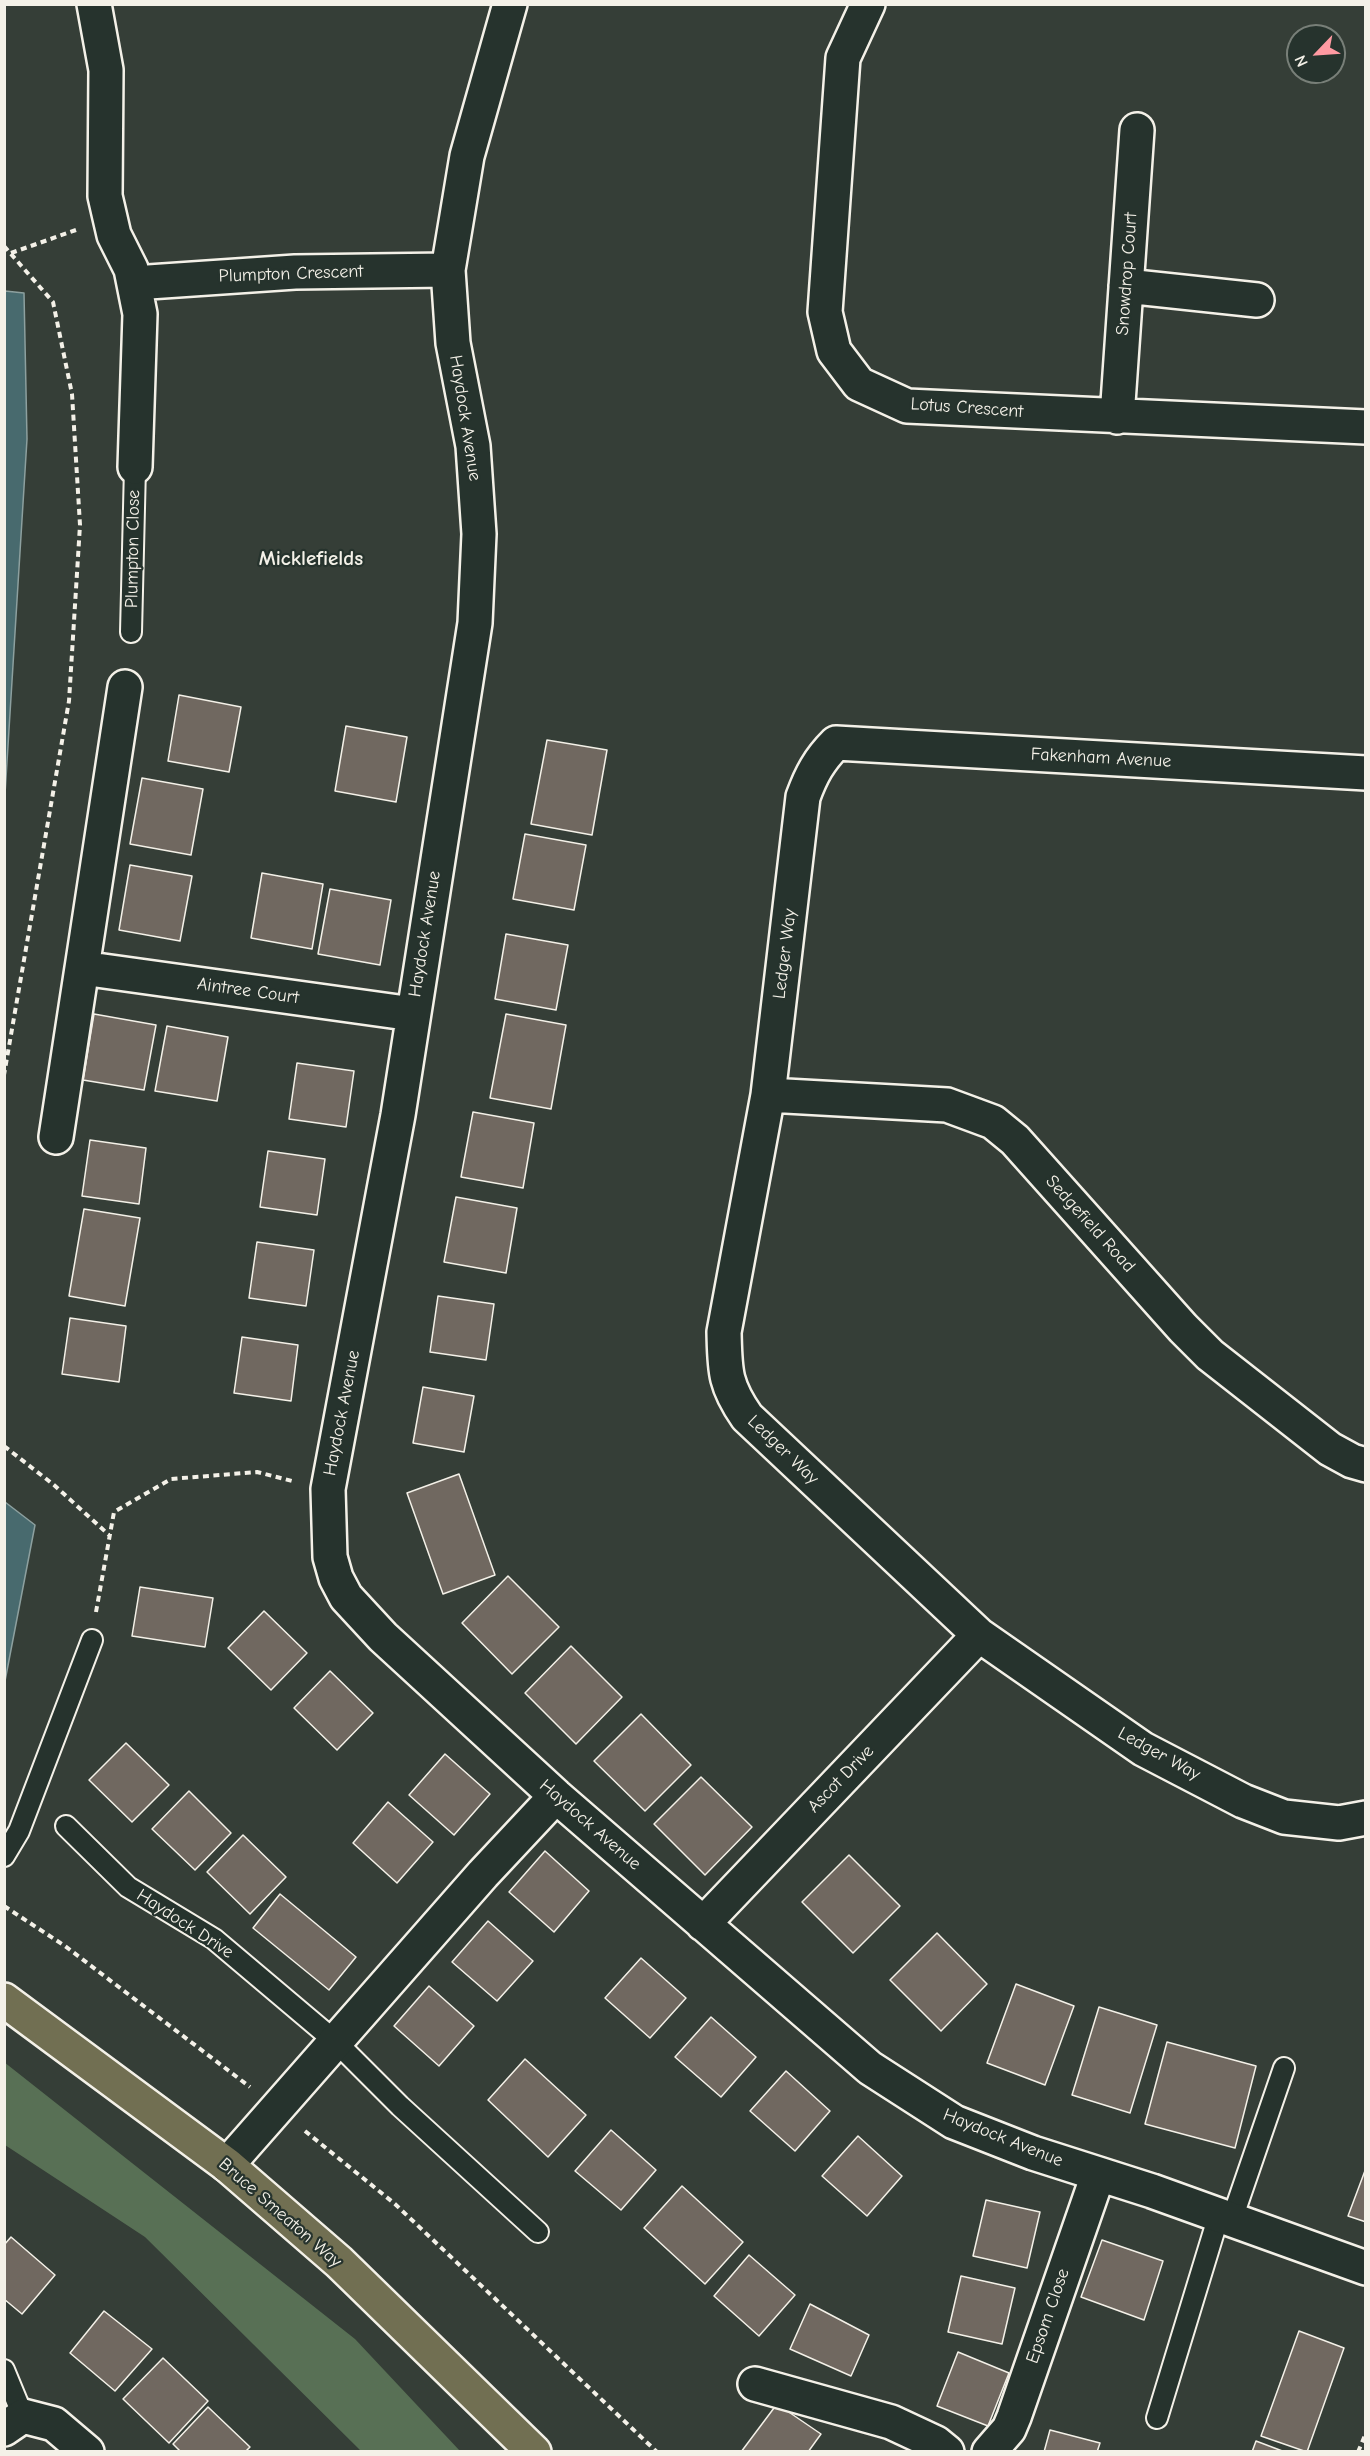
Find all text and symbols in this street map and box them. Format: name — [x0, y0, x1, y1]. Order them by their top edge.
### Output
north arrow — [1286, 24, 1346, 84]
text: N — [1291, 52, 1312, 69]
street label: Snowdrop Court — [1112, 212, 1142, 336]
street label: Plumpton Crescent — [218, 261, 364, 287]
street label: Haydock Avenue — [444, 353, 486, 483]
street label: Lotus Crescent — [910, 393, 1024, 423]
street label: Plumpton Close — [121, 490, 145, 608]
district label: Micklefields — [259, 546, 363, 572]
street label: Fakenham Avenue — [1030, 744, 1172, 772]
street label: Haydock Avenue — [404, 869, 446, 999]
street label: Ledger Way — [769, 908, 801, 1000]
street label: Aintree Court — [196, 973, 300, 1009]
street label: Sedgefield Road — [1041, 1171, 1139, 1277]
street label: Haydock Avenue — [319, 1348, 365, 1478]
street label: Ledger Way — [743, 1411, 823, 1489]
street label: Ledger Way — [1114, 1723, 1204, 1785]
street label: Ascot Drive — [803, 1741, 879, 1817]
street label: Haydock Avenue — [535, 1775, 645, 1875]
street label: Haydock Drive — [132, 1885, 238, 1963]
street label: Haydock Avenue — [940, 2104, 1066, 2172]
street label: Bruce Smeaton Way — [214, 2154, 346, 2272]
street label: Epsom Close — [1022, 2266, 1074, 2366]

